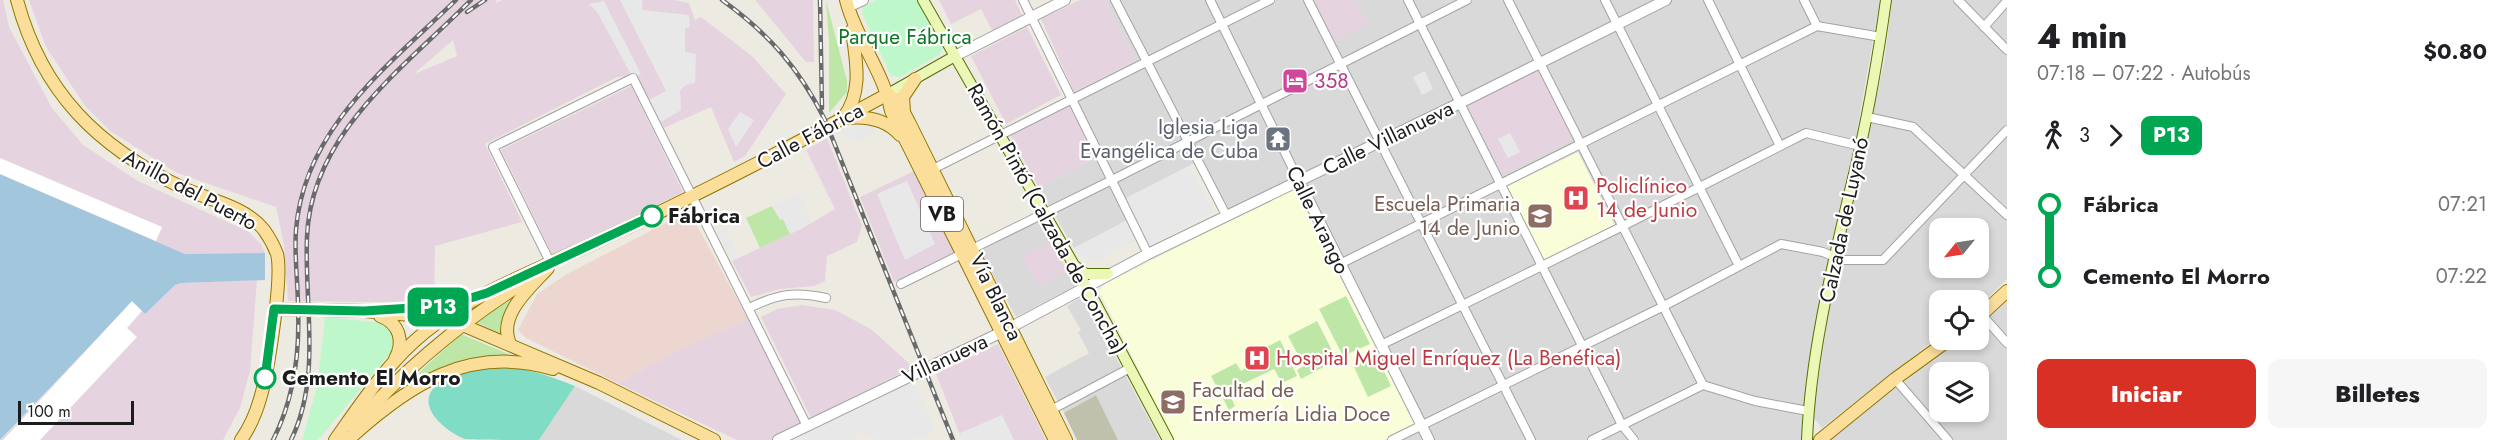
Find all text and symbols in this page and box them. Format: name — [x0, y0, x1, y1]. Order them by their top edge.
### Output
text: 4 min — [2037, 13, 2127, 60]
park label: Parque Fábrica — [838, 22, 972, 52]
text: $0.80 — [2423, 35, 2487, 67]
text: 07:18 – 07:22 · Autobús — [2037, 59, 2250, 88]
hotel icon: 358 — [1280, 66, 1310, 96]
place label: 358 — [1314, 66, 1349, 96]
street label: Ramón Pintó (Calzada de Concha) — [960, 78, 1134, 360]
street label: Calle Villanueva — [1318, 93, 1458, 183]
street label: Calle Fábrica — [751, 95, 869, 177]
place label: Iglesia Liga Evangélica de Cuba — [1080, 112, 1258, 166]
icon: walk — [2037, 119, 2070, 152]
icon: forward — [2099, 119, 2132, 152]
text: P13 — [2153, 120, 2190, 150]
text: 3 — [2079, 121, 2090, 150]
temple icon: Iglesia Liga Evangélica de Cuba — [1263, 124, 1293, 154]
street label: Calzada de Luyanó — [1812, 135, 1876, 305]
street label: Anillo del Puerto — [117, 142, 263, 238]
street label: Calle Arango — [1279, 161, 1357, 279]
place label: Policlínico 14 de Junio — [1596, 171, 1697, 225]
hospital icon: Policlínico 14 de Junio — [1561, 183, 1591, 213]
text: Fábrica — [2083, 188, 2159, 220]
place label: Escuela Primaria 14 de Junio — [1374, 189, 1520, 243]
text: 07:21 — [2438, 190, 2487, 219]
road number: VB — [921, 197, 963, 231]
place label: Fábrica — [668, 201, 740, 231]
school or university icon: Escuela Primaria 14 de Junio — [1525, 201, 1555, 231]
marker: Fábrica — [641, 205, 663, 227]
north arrow — [1929, 218, 1989, 278]
map controls — [1929, 218, 1989, 422]
street label: Vía Blanca — [962, 248, 1030, 346]
text: Cemento El Morro — [2083, 260, 2270, 292]
text: 07:22 — [2436, 262, 2487, 291]
line badge: P13 — [404, 288, 472, 326]
button: locate — [1929, 290, 1989, 350]
text: P13 — [420, 292, 456, 322]
street label: Villanueva — [897, 326, 993, 392]
hospital icon: Hospital Miguel Enríquez (La Benéfica) — [1242, 343, 1272, 373]
place label: Hospital Miguel Enríquez (La Benéfica) — [1276, 343, 1622, 373]
button: Iniciar — [2037, 359, 2256, 428]
button: Billetes — [2268, 359, 2487, 428]
button: layers — [1929, 362, 1989, 422]
place label: Cemento El Morro — [282, 363, 461, 393]
marker: Cemento El Morro — [254, 367, 276, 389]
place label: Facultad de Enfermería Lidia Doce — [1192, 375, 1390, 429]
school or university icon: Facultad de Enfermería Lidia Doce — [1158, 387, 1188, 417]
scale bar — [18, 398, 134, 426]
text: 100 m — [27, 400, 71, 423]

